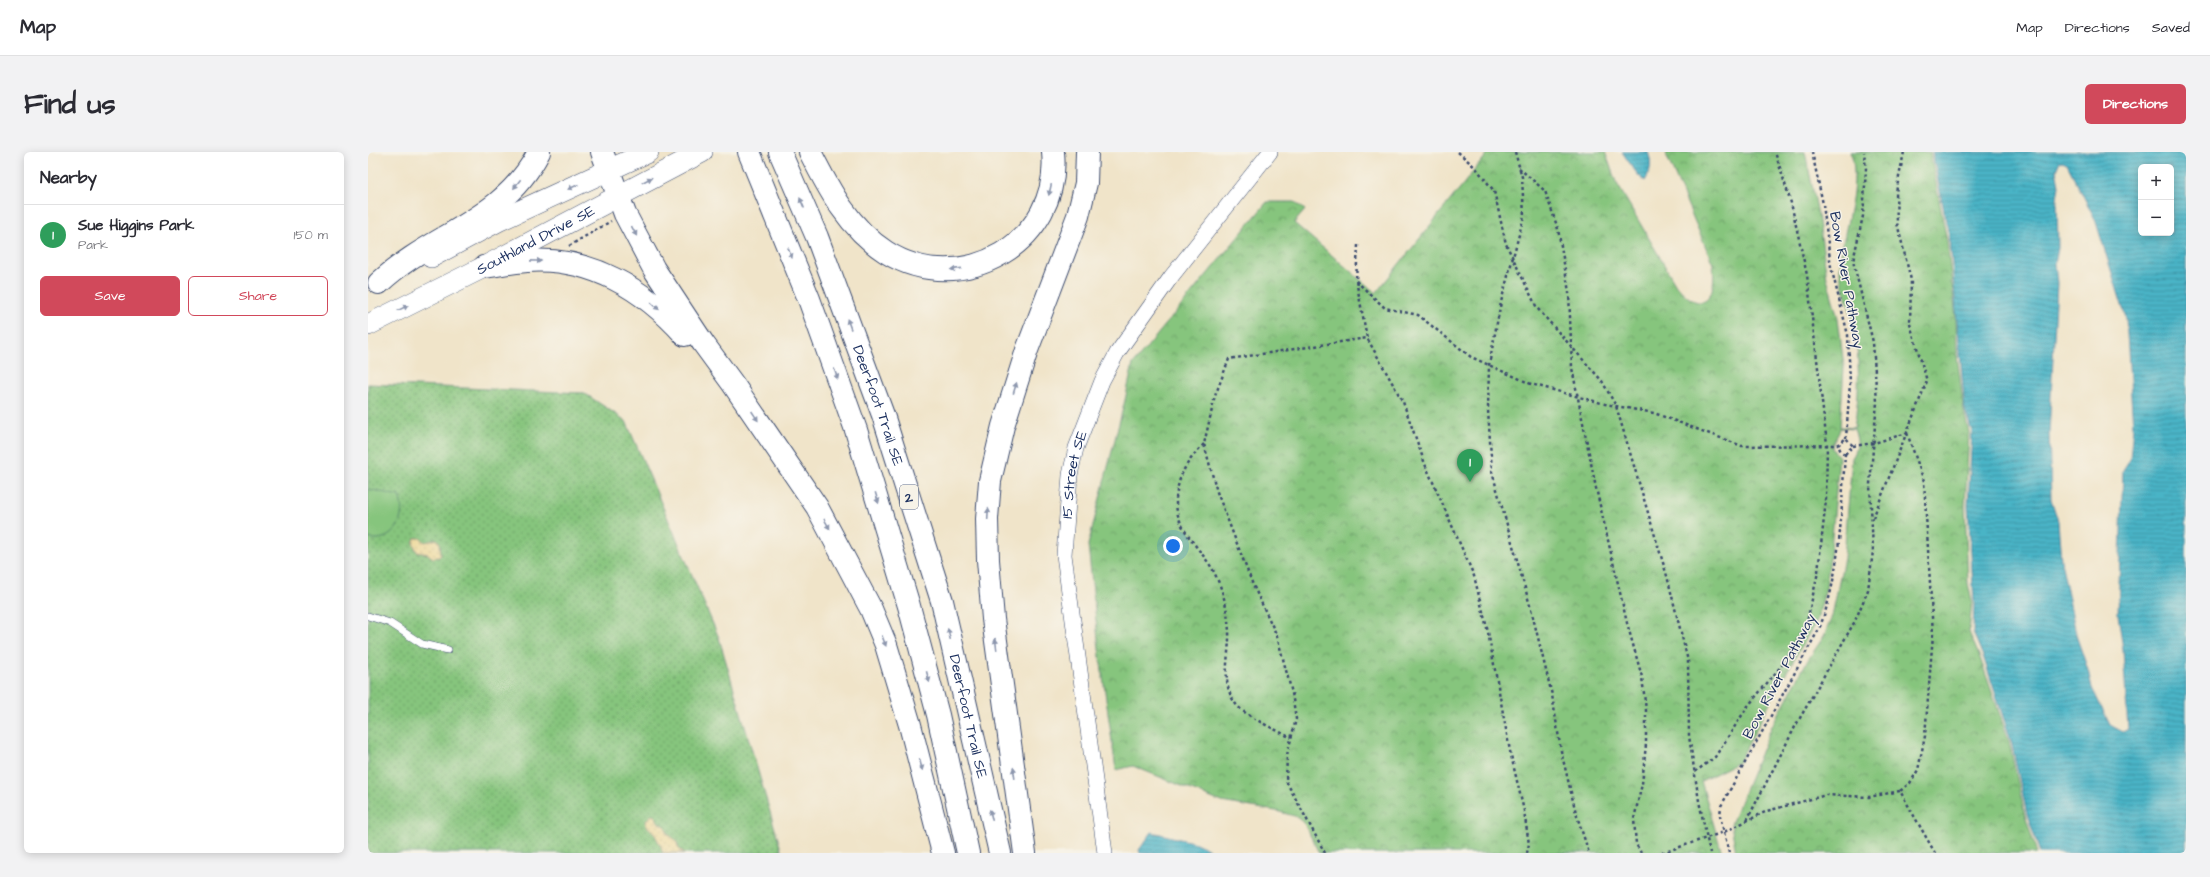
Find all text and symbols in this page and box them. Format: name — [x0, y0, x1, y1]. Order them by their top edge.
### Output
text: Map — [20, 14, 56, 41]
text: Map — [2016, 18, 2043, 38]
text: Directions — [2065, 18, 2130, 38]
text: Saved — [2152, 18, 2190, 38]
button: Directions — [2085, 84, 2186, 124]
text: Find us — [24, 85, 115, 124]
map controls — [2138, 164, 2174, 236]
button: + — [2138, 164, 2174, 200]
text: Nearby — [40, 166, 97, 190]
one-way arrow — [642, 177, 653, 184]
one-way arrow — [513, 179, 521, 190]
one-way arrow — [568, 184, 579, 190]
one-way arrow — [1046, 184, 1052, 197]
one-way arrow — [799, 197, 805, 208]
street label: Southland Drive SE — [473, 200, 599, 280]
button: − — [2138, 200, 2174, 236]
street label: Bow River Pathway — [1823, 210, 1869, 351]
text: Sue Higgins Park — [78, 215, 194, 236]
text: 1 — [52, 226, 54, 244]
text: 150 m — [294, 226, 328, 244]
one-way arrow — [631, 226, 637, 237]
text: Park — [78, 236, 108, 254]
one-way arrow — [787, 247, 793, 258]
one-way arrow — [530, 258, 543, 264]
one-way arrow — [950, 266, 962, 272]
button: Save — [40, 276, 180, 316]
button: Share — [188, 276, 328, 316]
one-way arrow — [650, 301, 660, 311]
one-way arrow — [397, 305, 409, 311]
one-way arrow — [846, 317, 852, 329]
street label: Deerfoot Trail SE — [847, 342, 909, 469]
one-way arrow — [834, 369, 840, 381]
one-way arrow — [1012, 381, 1018, 393]
one-way arrow — [751, 411, 759, 421]
street label: 15 Street SE — [1057, 427, 1093, 519]
pin: 1 — [1457, 449, 1483, 482]
road number: 2 — [900, 485, 918, 509]
one-way arrow — [874, 492, 880, 504]
one-way arrow — [984, 508, 991, 520]
one-way arrow — [823, 518, 830, 530]
your location — [1163, 536, 1183, 556]
street label: Bow River Pathway — [1738, 610, 1822, 743]
one-way arrow — [946, 628, 952, 640]
one-way arrow — [881, 635, 887, 647]
one-way arrow — [993, 638, 999, 650]
street label: Deerfoot Trail SE — [944, 652, 993, 781]
one-way arrow — [925, 671, 931, 683]
one-way arrow — [918, 759, 924, 772]
one-way arrow — [1011, 767, 1017, 779]
one-way arrow — [988, 809, 994, 821]

